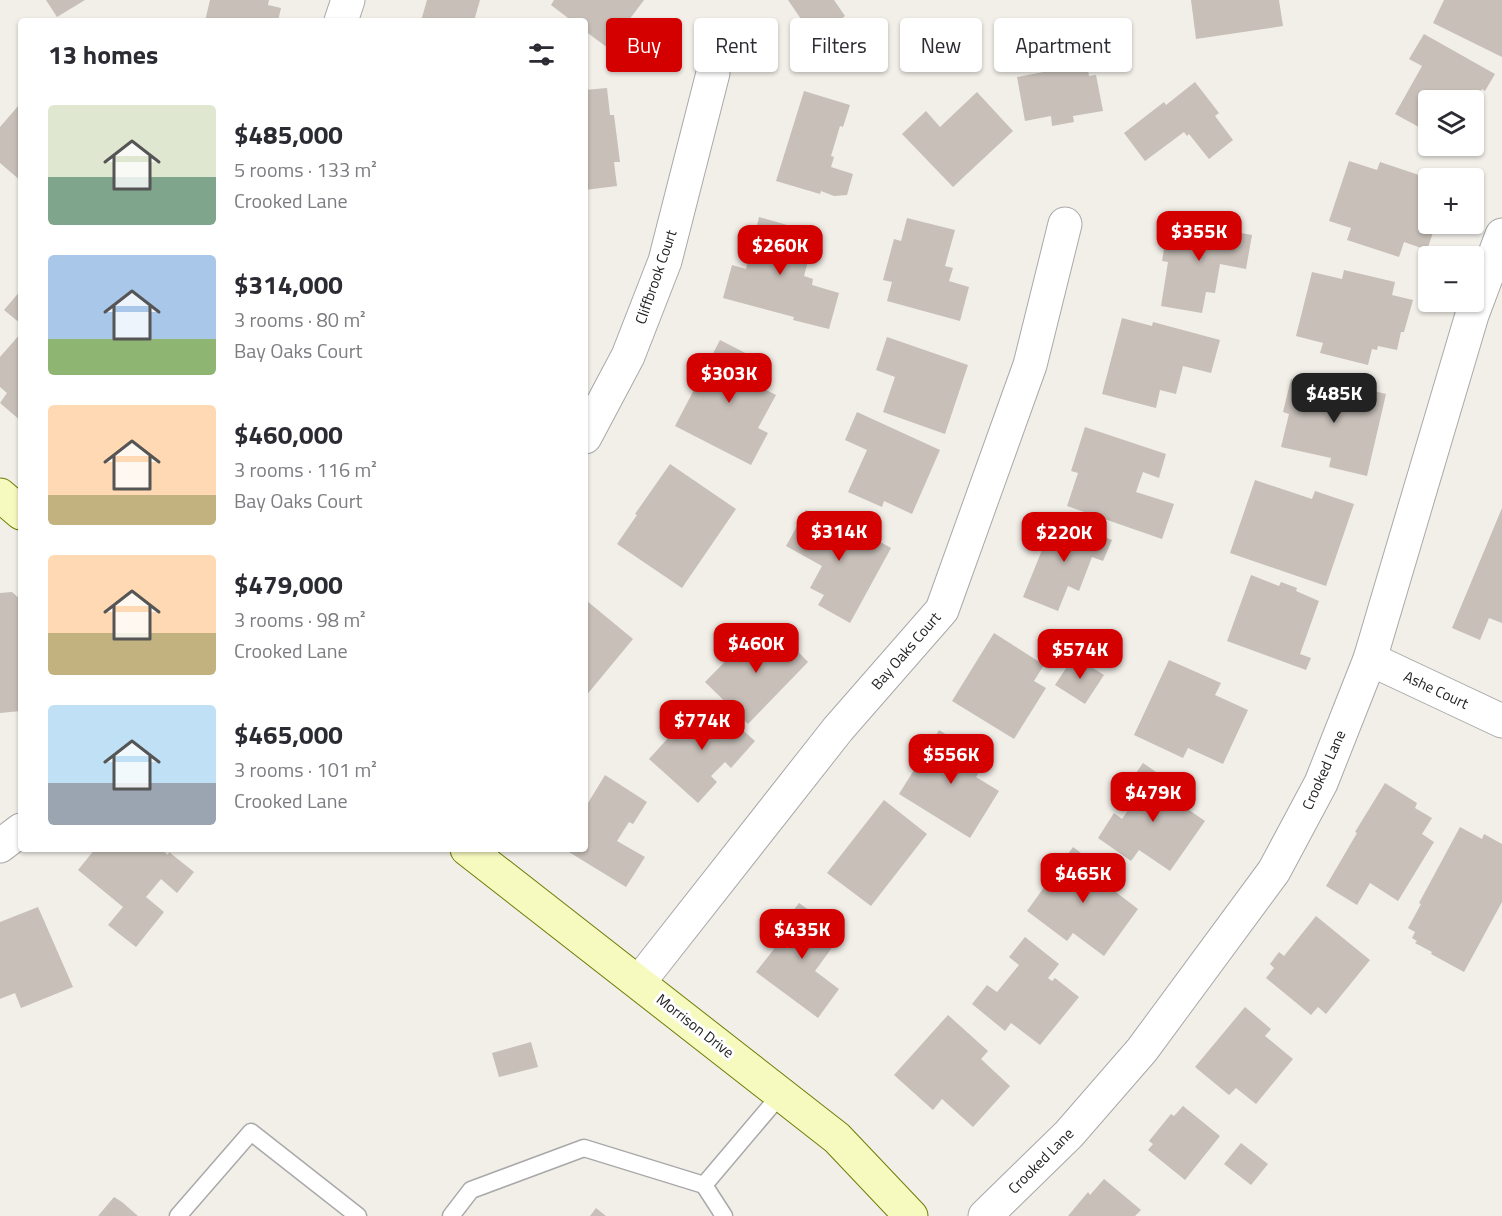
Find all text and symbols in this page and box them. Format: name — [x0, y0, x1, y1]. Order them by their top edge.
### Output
chip: Buy — [606, 18, 682, 72]
chip: Rent — [694, 18, 778, 72]
chip: Filters — [790, 18, 888, 72]
chip: New — [900, 18, 982, 72]
chip: Apartment — [994, 18, 1132, 72]
text: 13 homes — [48, 35, 158, 74]
icon: filters — [525, 38, 558, 71]
map controls — [1418, 90, 1484, 312]
button: layers — [1418, 90, 1484, 156]
text: $485,000 — [234, 115, 343, 154]
icon: home — [96, 129, 168, 201]
text: 5 rooms · 133 m² — [234, 154, 377, 185]
button: + — [1418, 168, 1484, 234]
text: Crooked Lane — [234, 185, 347, 216]
pin: $355K — [1157, 211, 1241, 262]
text: $355K — [1171, 215, 1227, 246]
pin: $260K — [738, 225, 822, 276]
street label: Cliffbrook Court — [629, 226, 683, 327]
text: $260K — [752, 229, 808, 260]
button: − — [1418, 246, 1484, 312]
text: $314,000 — [234, 265, 343, 304]
icon: home — [96, 279, 168, 351]
text: 3 rooms · 80 m² — [234, 304, 366, 335]
text: Bay Oaks Court — [234, 335, 363, 366]
pin: $303K — [687, 353, 771, 404]
text: $303K — [701, 357, 757, 388]
pin: $485K — [1292, 373, 1376, 424]
text: $485K — [1306, 377, 1362, 408]
text: $460,000 — [234, 415, 343, 454]
icon: home — [96, 429, 168, 501]
text: 3 rooms · 116 m² — [234, 454, 377, 485]
text: Bay Oaks Court — [234, 485, 363, 516]
pin: $314K — [797, 511, 881, 562]
pin: $220K — [1022, 512, 1106, 563]
text: $314K — [811, 515, 867, 546]
text: $220K — [1036, 516, 1092, 547]
text: $479,000 — [234, 565, 343, 604]
icon: home — [96, 579, 168, 651]
text: 3 rooms · 98 m² — [234, 604, 366, 635]
street label: Bay Oaks Court — [865, 606, 946, 695]
pin: $460K — [714, 623, 798, 674]
text: $460K — [728, 627, 784, 658]
pin: $574K — [1038, 629, 1122, 680]
text: $574K — [1052, 633, 1108, 664]
text: Crooked Lane — [234, 635, 347, 666]
street label: Ashe Court — [1400, 665, 1473, 715]
pin: $774K — [660, 700, 744, 751]
text: $774K — [674, 704, 730, 735]
text: $465,000 — [234, 715, 343, 754]
street label: Crooked Lane — [1296, 726, 1351, 813]
icon: home — [96, 729, 168, 801]
pin: $556K — [909, 734, 993, 785]
text: $556K — [923, 738, 979, 769]
text: 3 rooms · 101 m² — [234, 754, 377, 785]
pin: $479K — [1111, 772, 1195, 823]
text: $479K — [1125, 776, 1181, 807]
text: Crooked Lane — [234, 785, 347, 816]
pin: $465K — [1041, 853, 1125, 904]
text: $465K — [1055, 857, 1111, 888]
pin: $435K — [760, 909, 844, 960]
text: $435K — [774, 913, 830, 944]
street label: Morrison Drive — [652, 988, 739, 1063]
street label: Crooked Lane — [1002, 1122, 1079, 1199]

